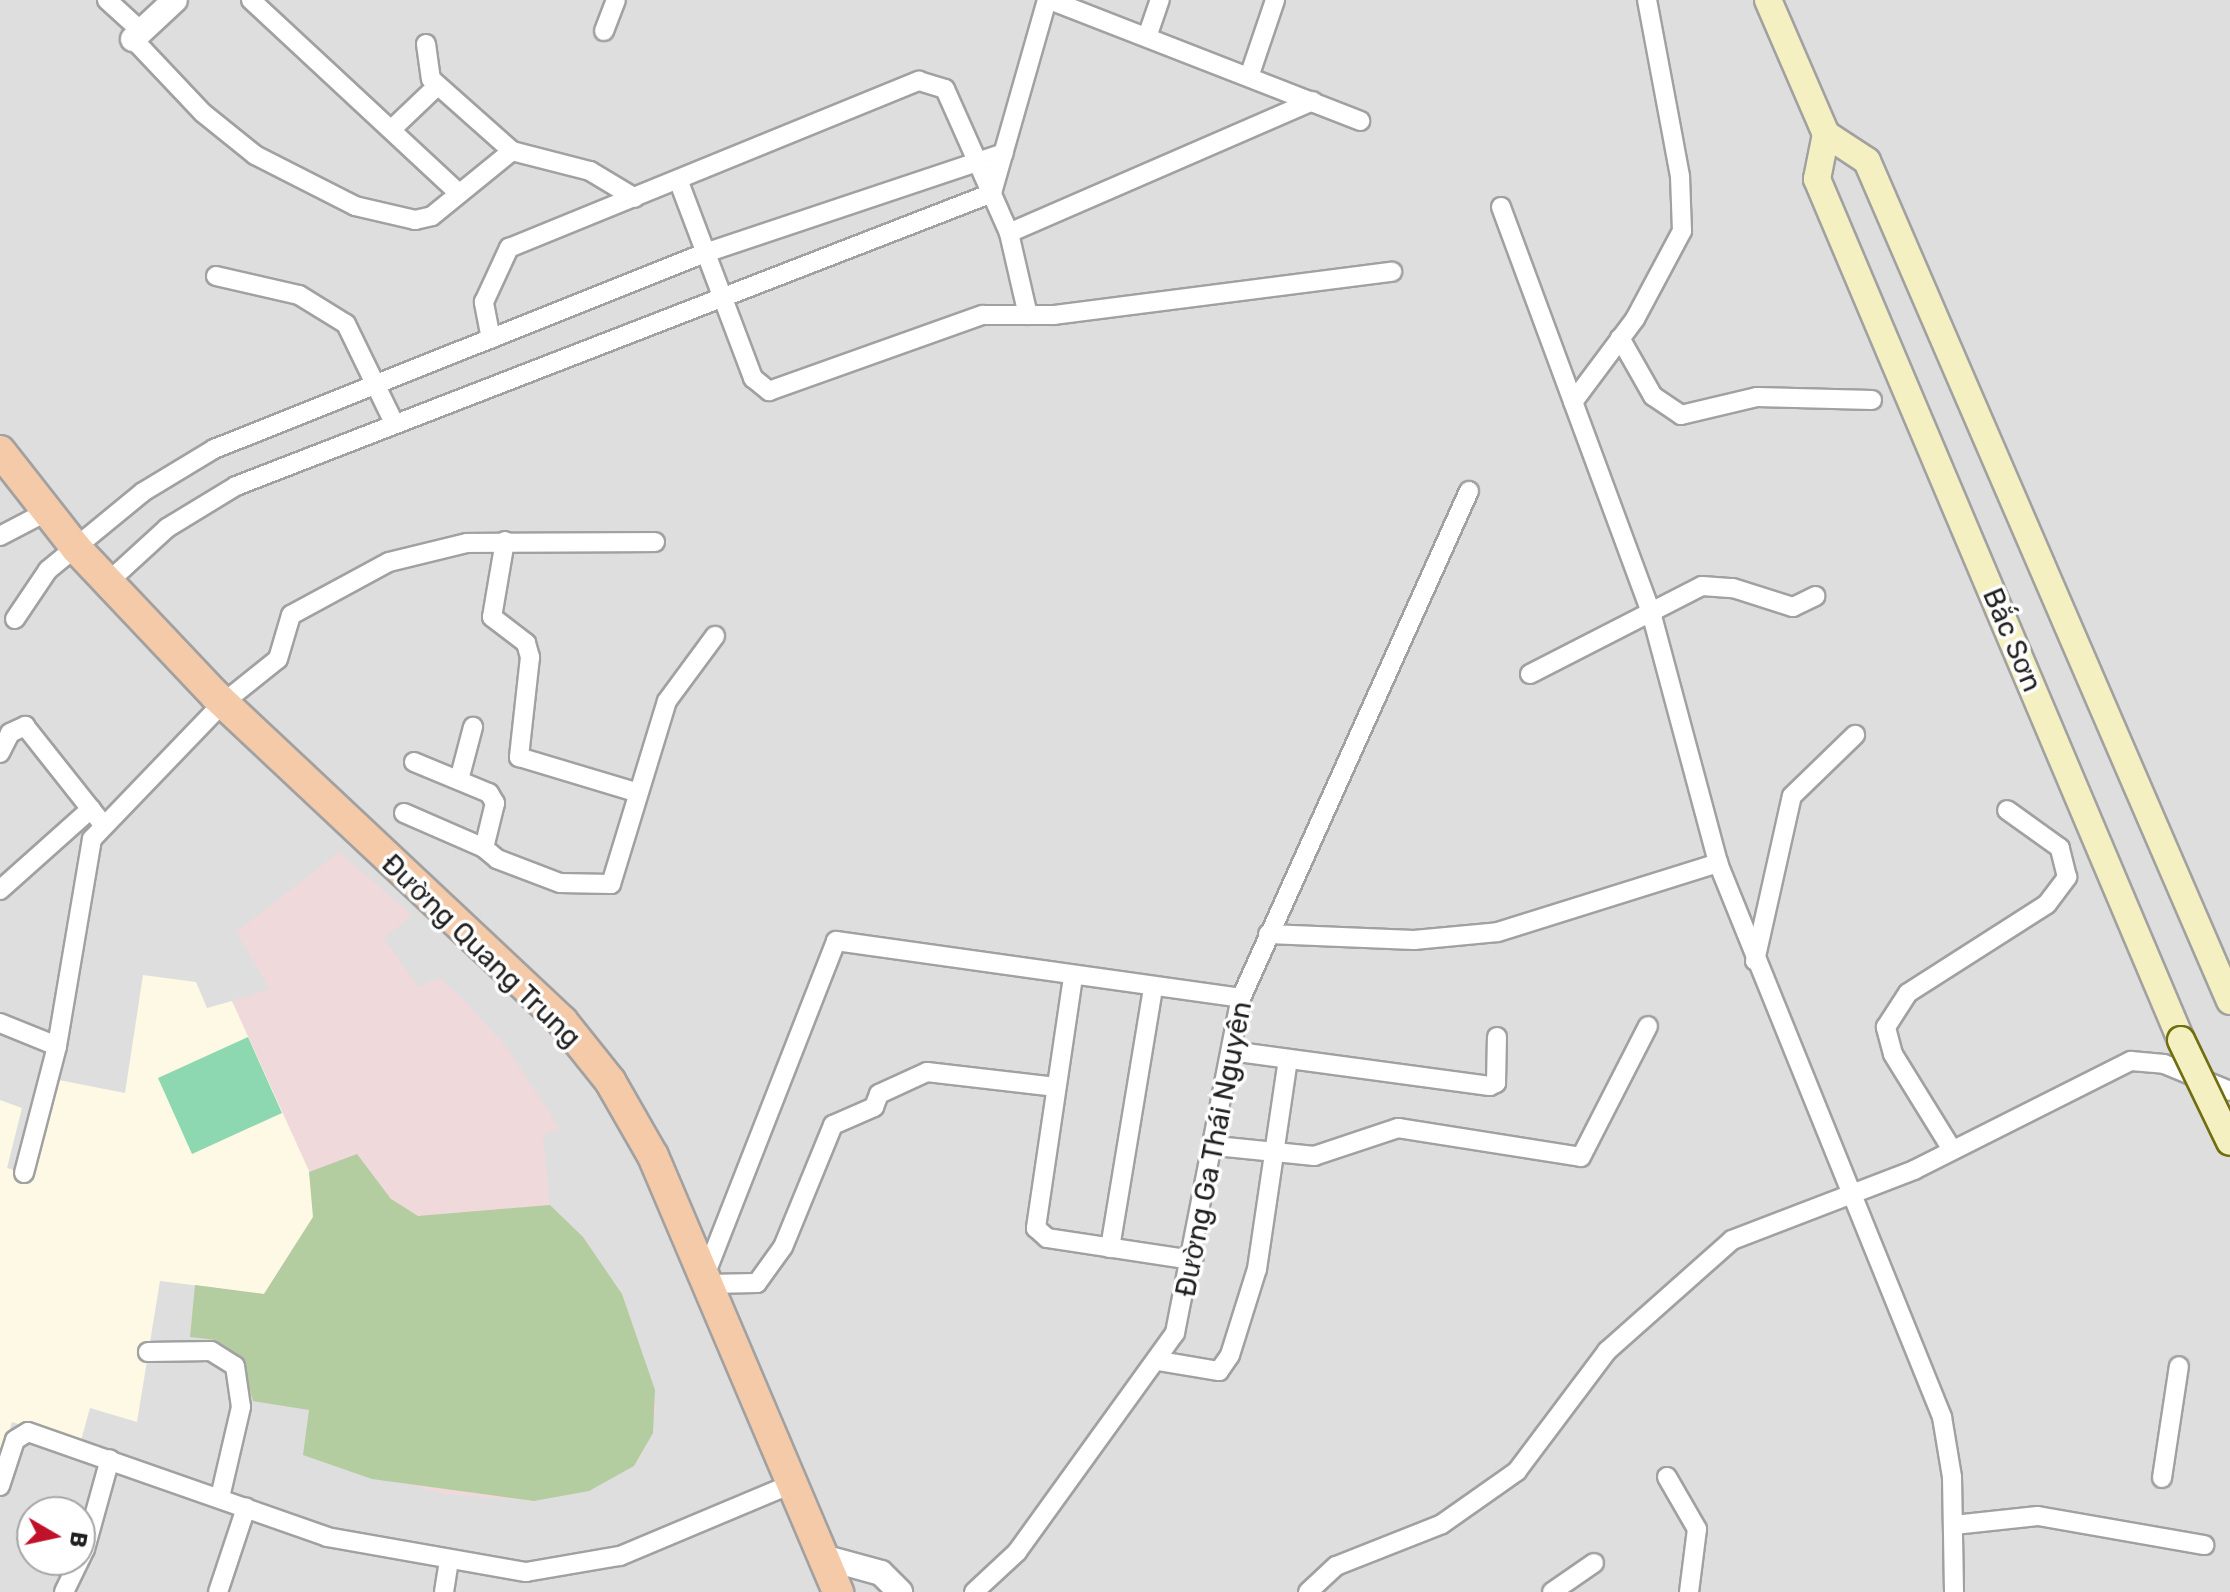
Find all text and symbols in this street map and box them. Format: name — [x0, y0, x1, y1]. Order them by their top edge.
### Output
street label: Bắc Sơn — [1975, 583, 2049, 697]
street label: Đường Quang Trung — [374, 847, 588, 1055]
street label: Đường Ga Thái Nguyên — [1169, 998, 1259, 1300]
north arrow — [16, 1496, 96, 1576]
text: B — [64, 1530, 93, 1549]

